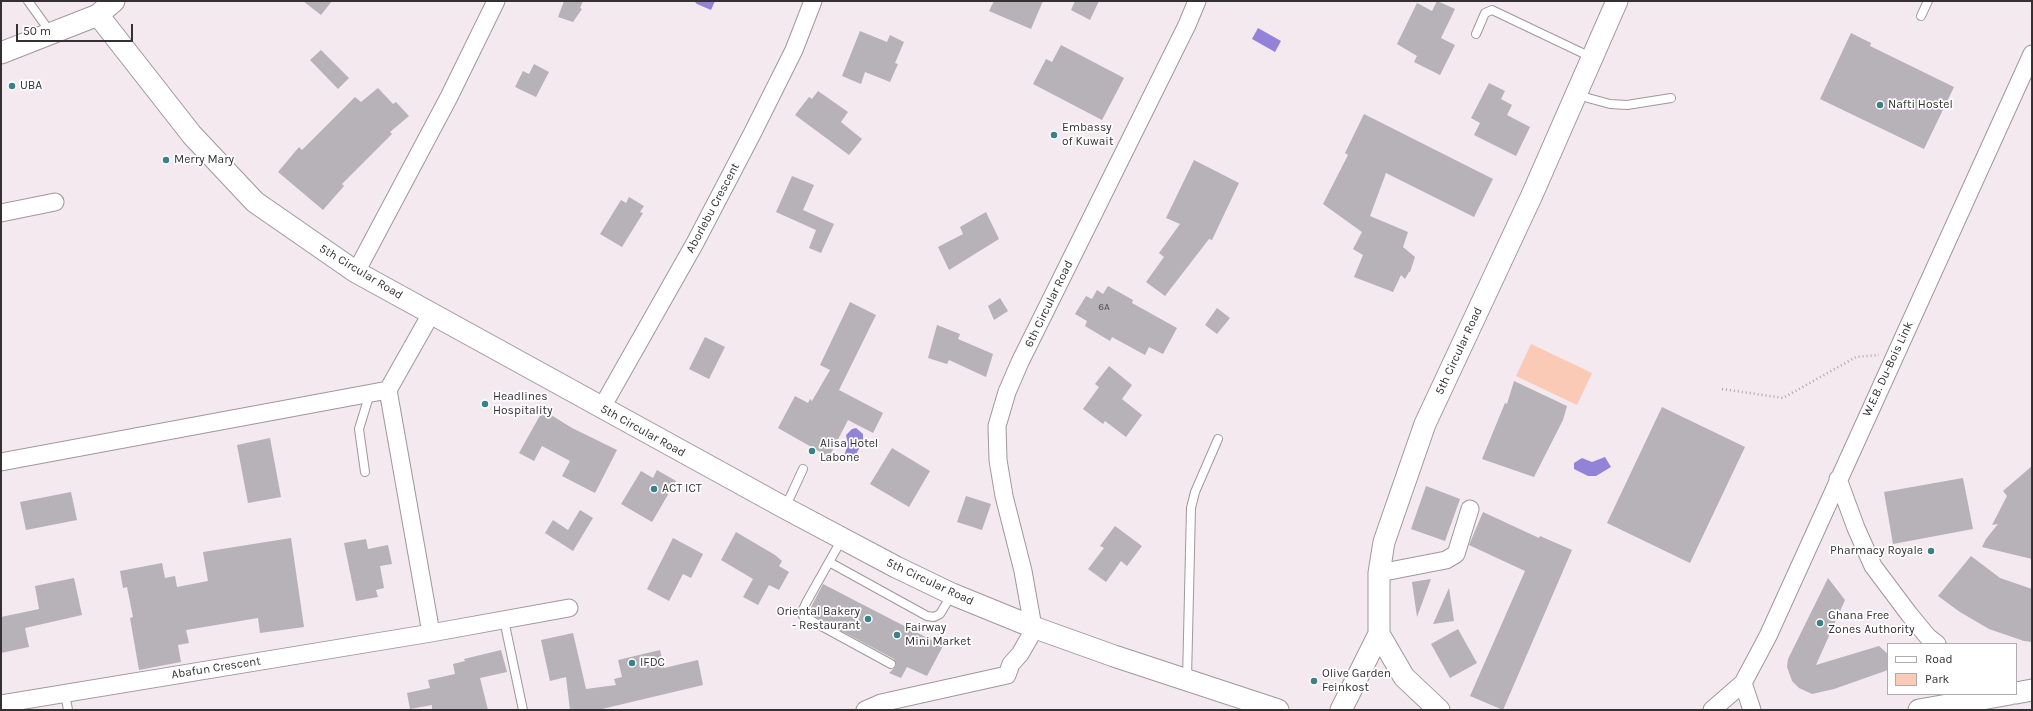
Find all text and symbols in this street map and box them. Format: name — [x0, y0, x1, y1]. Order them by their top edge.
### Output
scale bar — [18, 16, 135, 42]
text: 50 m — [23, 24, 51, 38]
place label: UBA — [20, 79, 42, 93]
marker: UBA — [7, 81, 17, 91]
place label: Nafti Hostel — [1888, 98, 1953, 112]
marker: Nafti Hostel — [1875, 100, 1885, 110]
place label: Embassy of Kuwait — [1062, 121, 1113, 149]
marker: Embassy of Kuwait — [1049, 130, 1059, 140]
place label: Merry Mary — [174, 153, 234, 167]
marker: Merry Mary — [161, 155, 171, 165]
street label: Aborlebu Crescent — [683, 161, 743, 255]
street label: 5th Circular Road — [317, 241, 405, 303]
street label: 6th Circular Road — [1022, 258, 1076, 350]
house number: 6A — [1098, 301, 1110, 313]
street label: 5th Circular Road — [1432, 305, 1486, 397]
street label: W.E.B. Du-Bois Link — [1860, 319, 1916, 419]
place label: Headlines Hospitality — [493, 390, 553, 418]
marker: Headlines Hospitality — [480, 399, 490, 409]
street label: 5th Circular Road — [598, 402, 688, 460]
place label: Alisa Hotel Labone — [820, 437, 878, 465]
marker: Alisa Hotel Labone — [807, 446, 817, 456]
place label: ACT ICT — [662, 482, 702, 496]
marker: ACT ICT — [649, 484, 659, 494]
place label: Pharmacy Royale — [1830, 544, 1923, 558]
marker: Pharmacy Royale — [1926, 546, 1936, 556]
street label: 5th Circular Road — [884, 555, 976, 609]
place label: Oriental Bakery - Restaurant — [777, 605, 860, 633]
place label: Ghana Free Zones Authority — [1828, 609, 1915, 637]
marker: Oriental Bakery - Restaurant — [863, 614, 873, 624]
marker: Ghana Free Zones Authority — [1815, 618, 1825, 628]
place label: Fairway Mini Market — [905, 621, 971, 649]
marker: Fairway Mini Market — [892, 630, 902, 640]
legend — [1887, 643, 2017, 695]
text: Road — [1925, 652, 1953, 666]
street label: Abafun Crescent — [170, 654, 262, 682]
place label: IFDC — [640, 656, 665, 670]
marker: IFDC — [627, 658, 637, 668]
place label: Olive Garden Feinkost — [1322, 667, 1391, 695]
text: Park — [1925, 672, 1949, 686]
marker: Olive Garden Feinkost — [1309, 676, 1319, 686]

